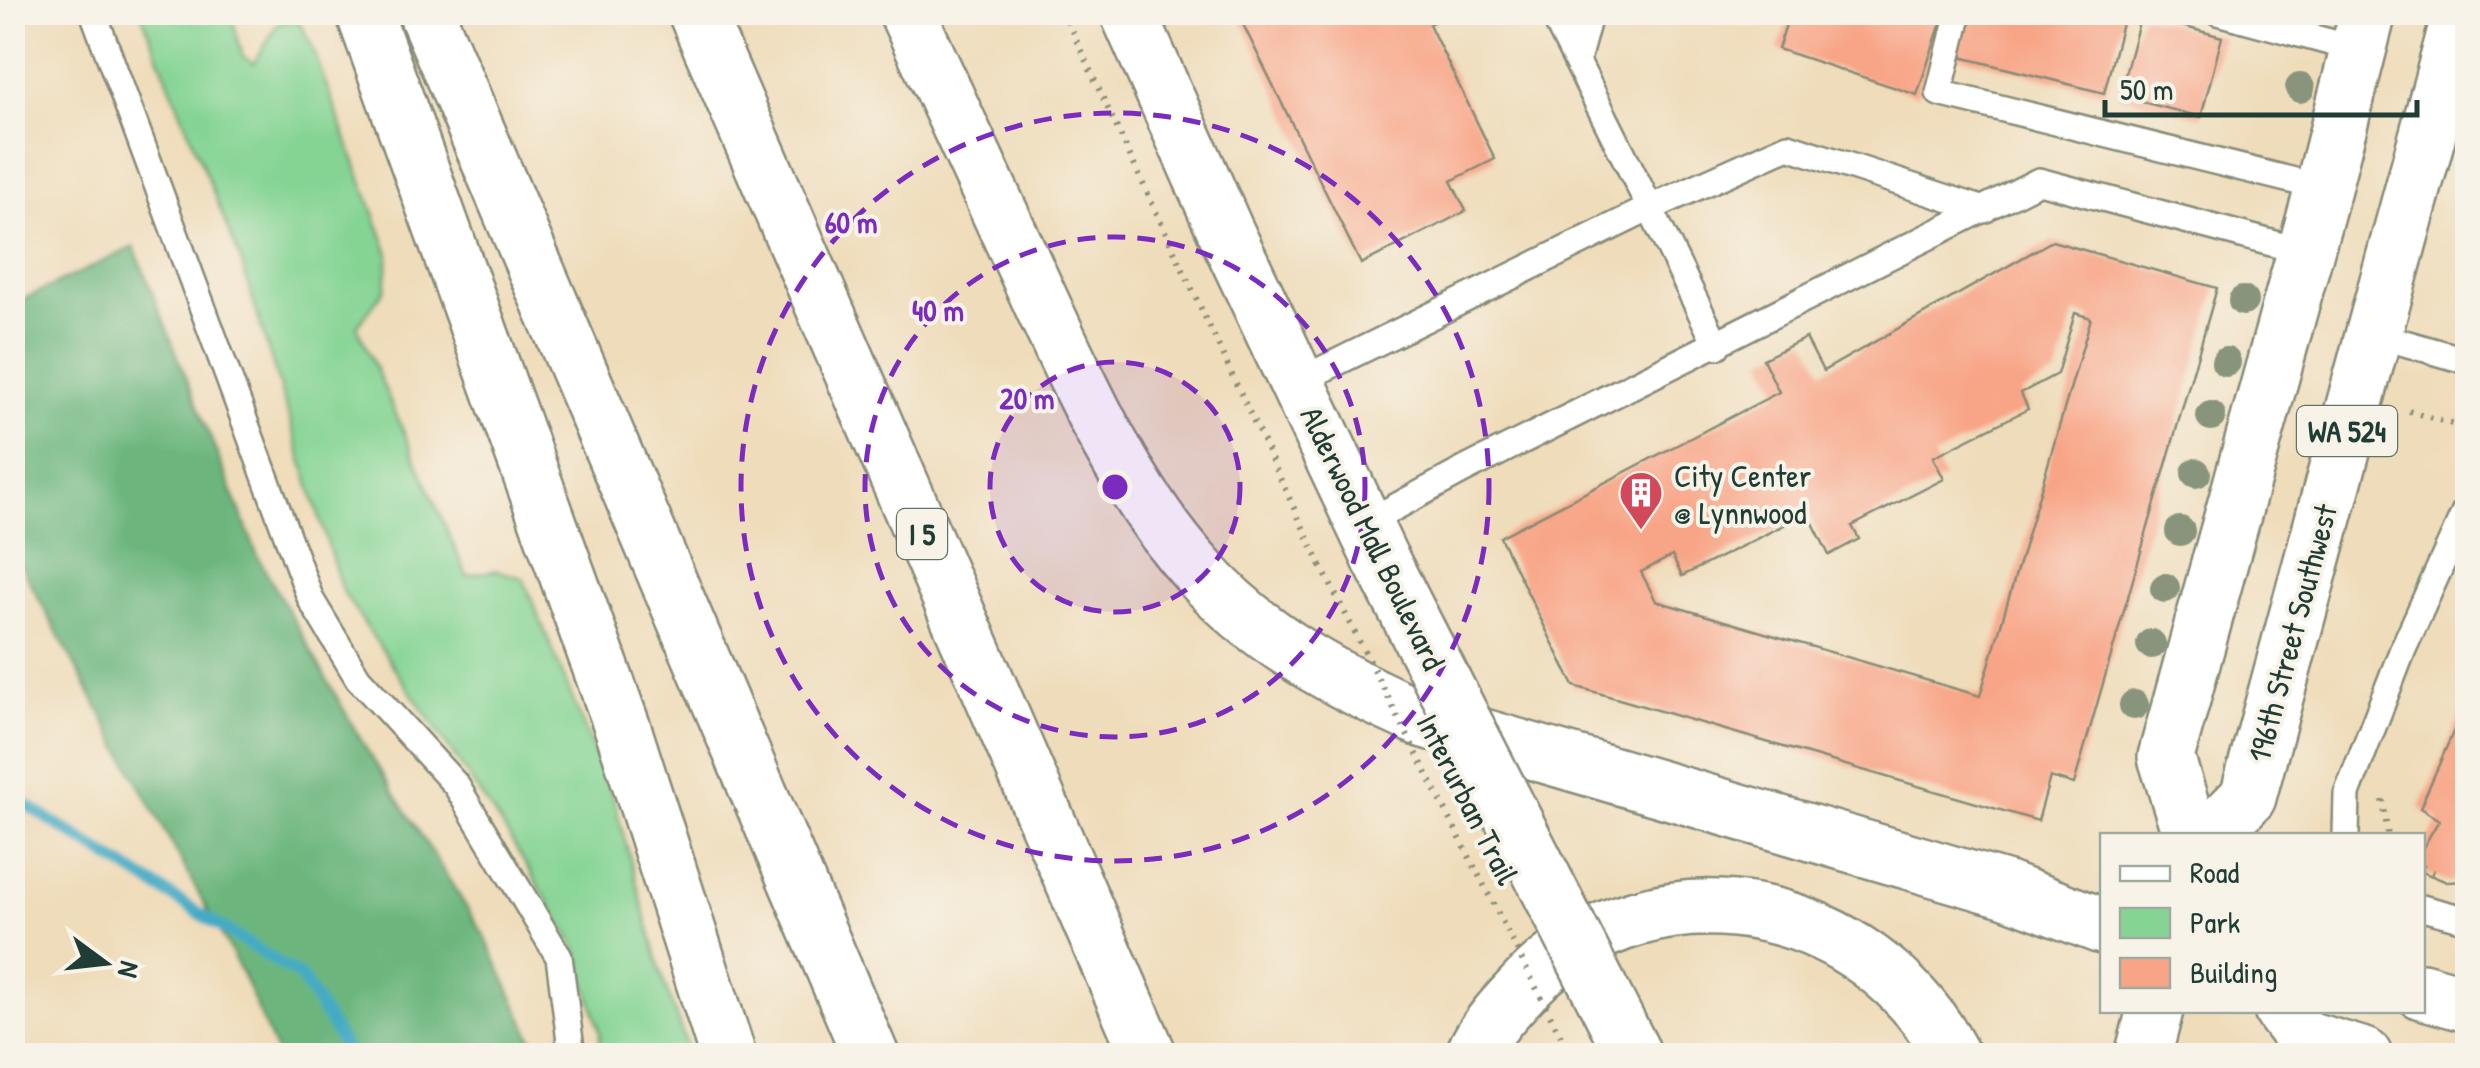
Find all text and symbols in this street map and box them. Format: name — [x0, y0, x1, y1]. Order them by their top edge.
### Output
scale bar — [2105, 55, 2418, 117]
text: 50 m — [2120, 69, 2173, 109]
text: 60 m — [825, 202, 877, 242]
text: 40 m — [912, 290, 964, 330]
text: 20 m — [1000, 378, 1054, 418]
street label: Alderwood Mall Boulevard — [1291, 399, 1455, 677]
road number: WA 524 — [2297, 406, 2397, 456]
place label: City Center @ Lynnwood — [1674, 454, 1811, 534]
centre of rings — [1097, 469, 1133, 505]
building icon: City Center @ Lynnwood — [1618, 470, 1664, 531]
street label: 196th Street Southwest — [2237, 498, 2347, 767]
road number: I 5 — [897, 509, 947, 559]
street label: Interurban Trail — [1407, 706, 1530, 892]
legend — [2100, 833, 2425, 1013]
text: Road — [2190, 852, 2239, 892]
text: Park — [2190, 902, 2240, 942]
north arrow — [55, 913, 155, 1013]
text: Building — [2190, 952, 2277, 992]
text: N — [109, 957, 149, 982]

